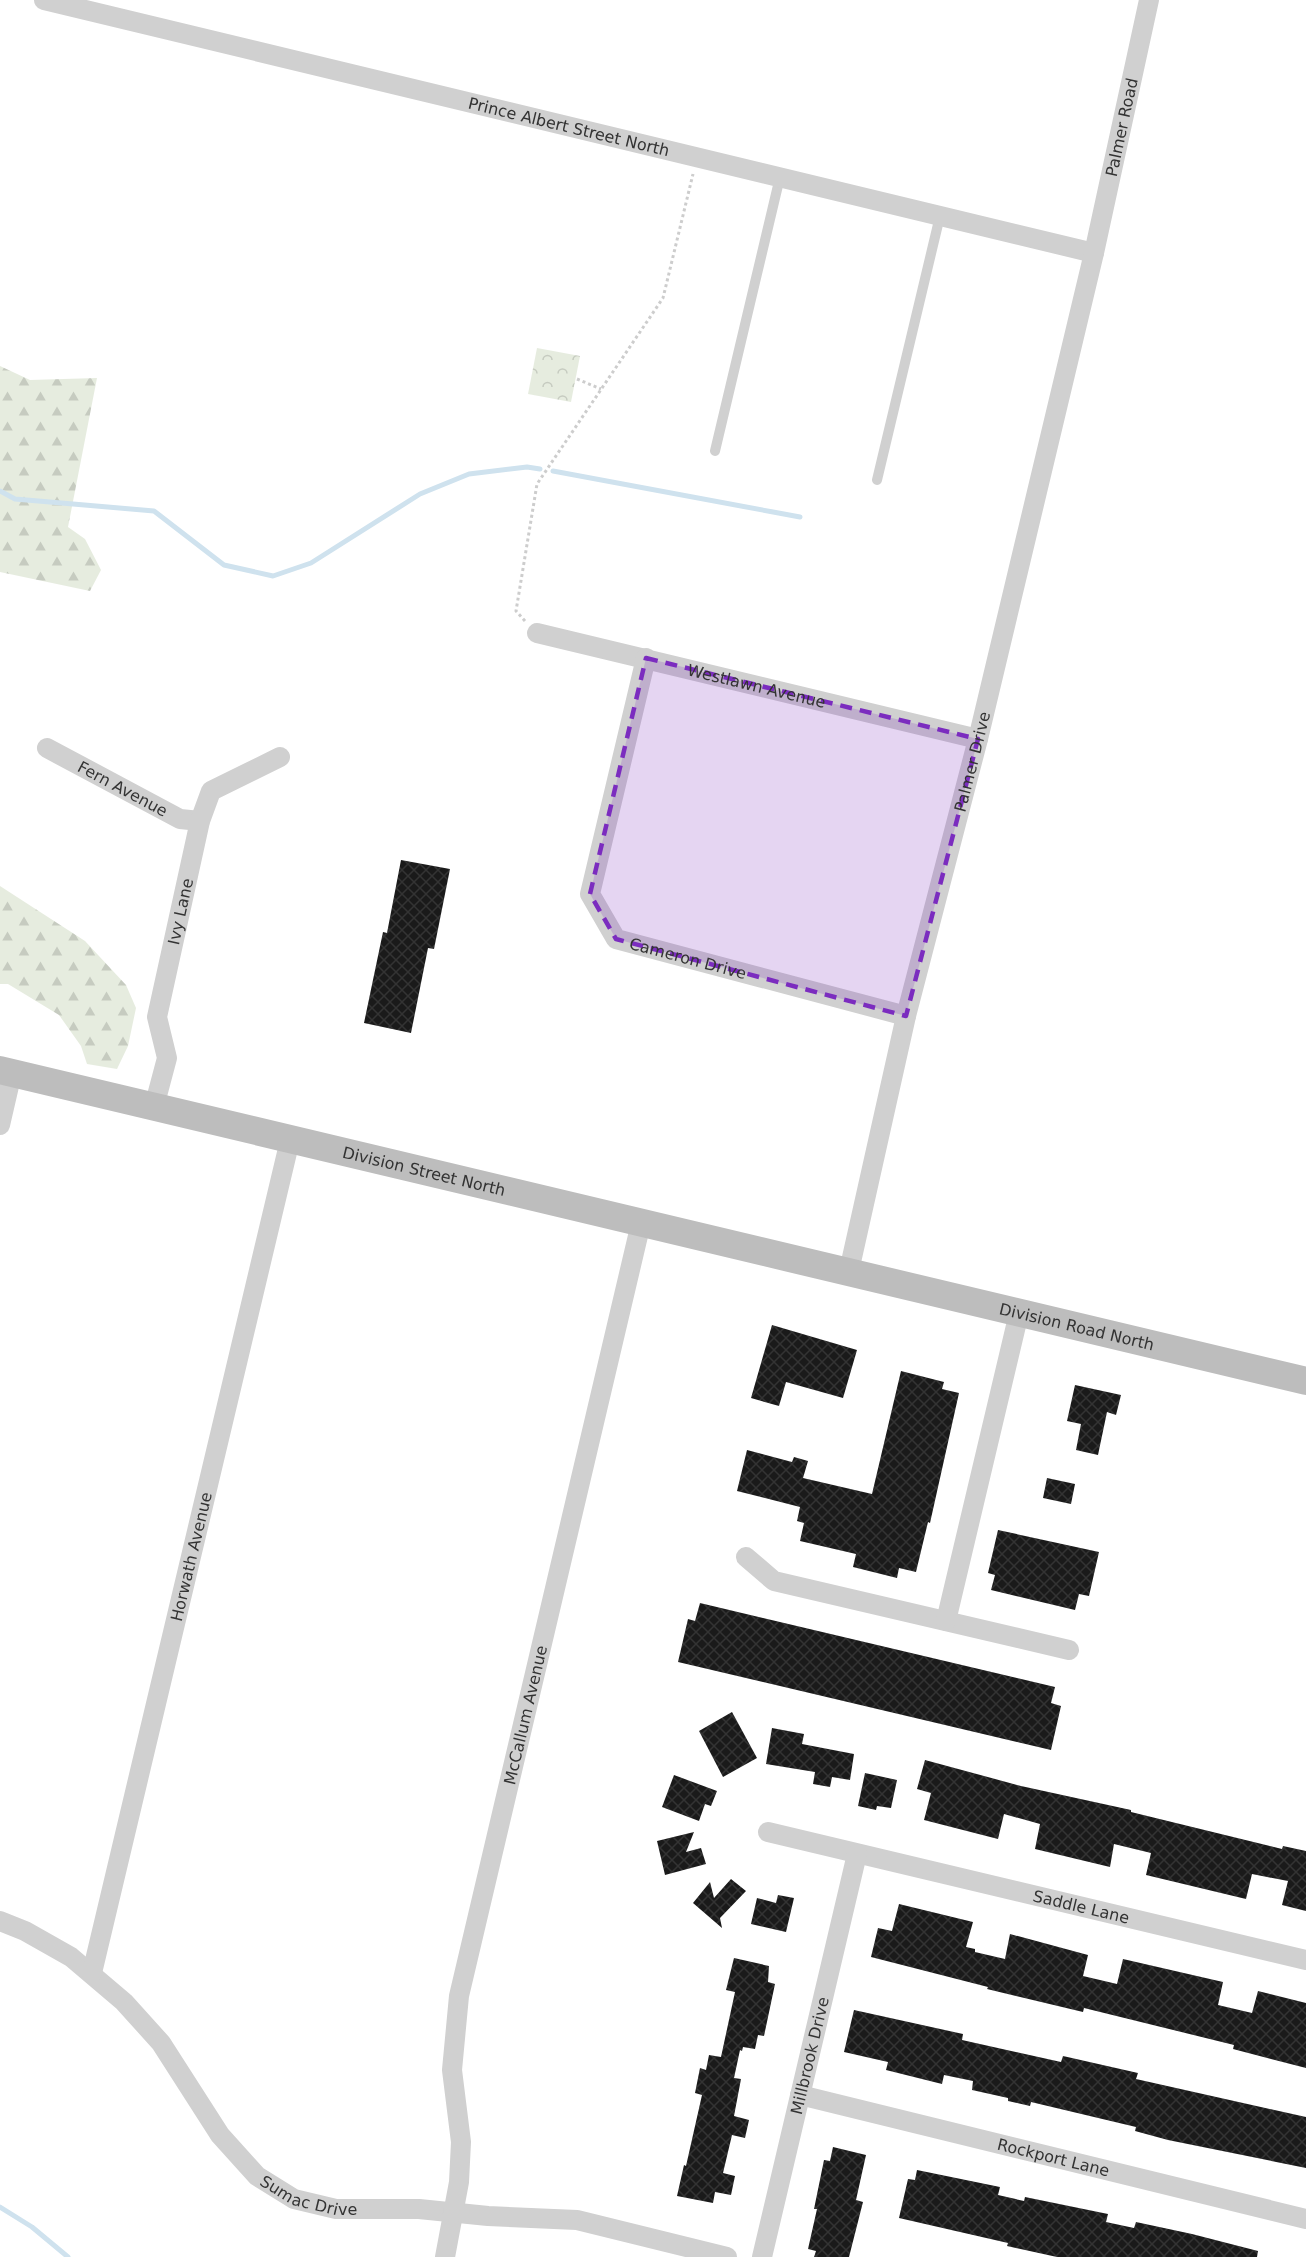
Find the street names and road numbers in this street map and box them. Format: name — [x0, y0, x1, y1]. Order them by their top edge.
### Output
street label: Palmer Road — [1101, 76, 1141, 178]
street label: Prince Albert Street North — [467, 93, 671, 160]
street label: Westlawn Avenue — [686, 660, 828, 712]
street label: Palmer Drive — [950, 710, 994, 814]
street label: Fern Avenue — [75, 757, 171, 820]
street label: Ivy Lane — [164, 876, 197, 946]
street label: Cameron Drive — [627, 933, 749, 983]
street label: Division Street North — [341, 1142, 508, 1200]
street label: Division Road North — [998, 1299, 1156, 1354]
street label: Horwath Avenue — [166, 1490, 216, 1623]
street label: McCallum Avenue — [500, 1643, 551, 1787]
street label: Saddle Lane — [1031, 1886, 1131, 1927]
street label: Millbrook Drive — [786, 1995, 833, 2116]
street label: Rockport Lane — [995, 2134, 1112, 2180]
street label: Sumac Drive — [257, 2171, 357, 2219]

